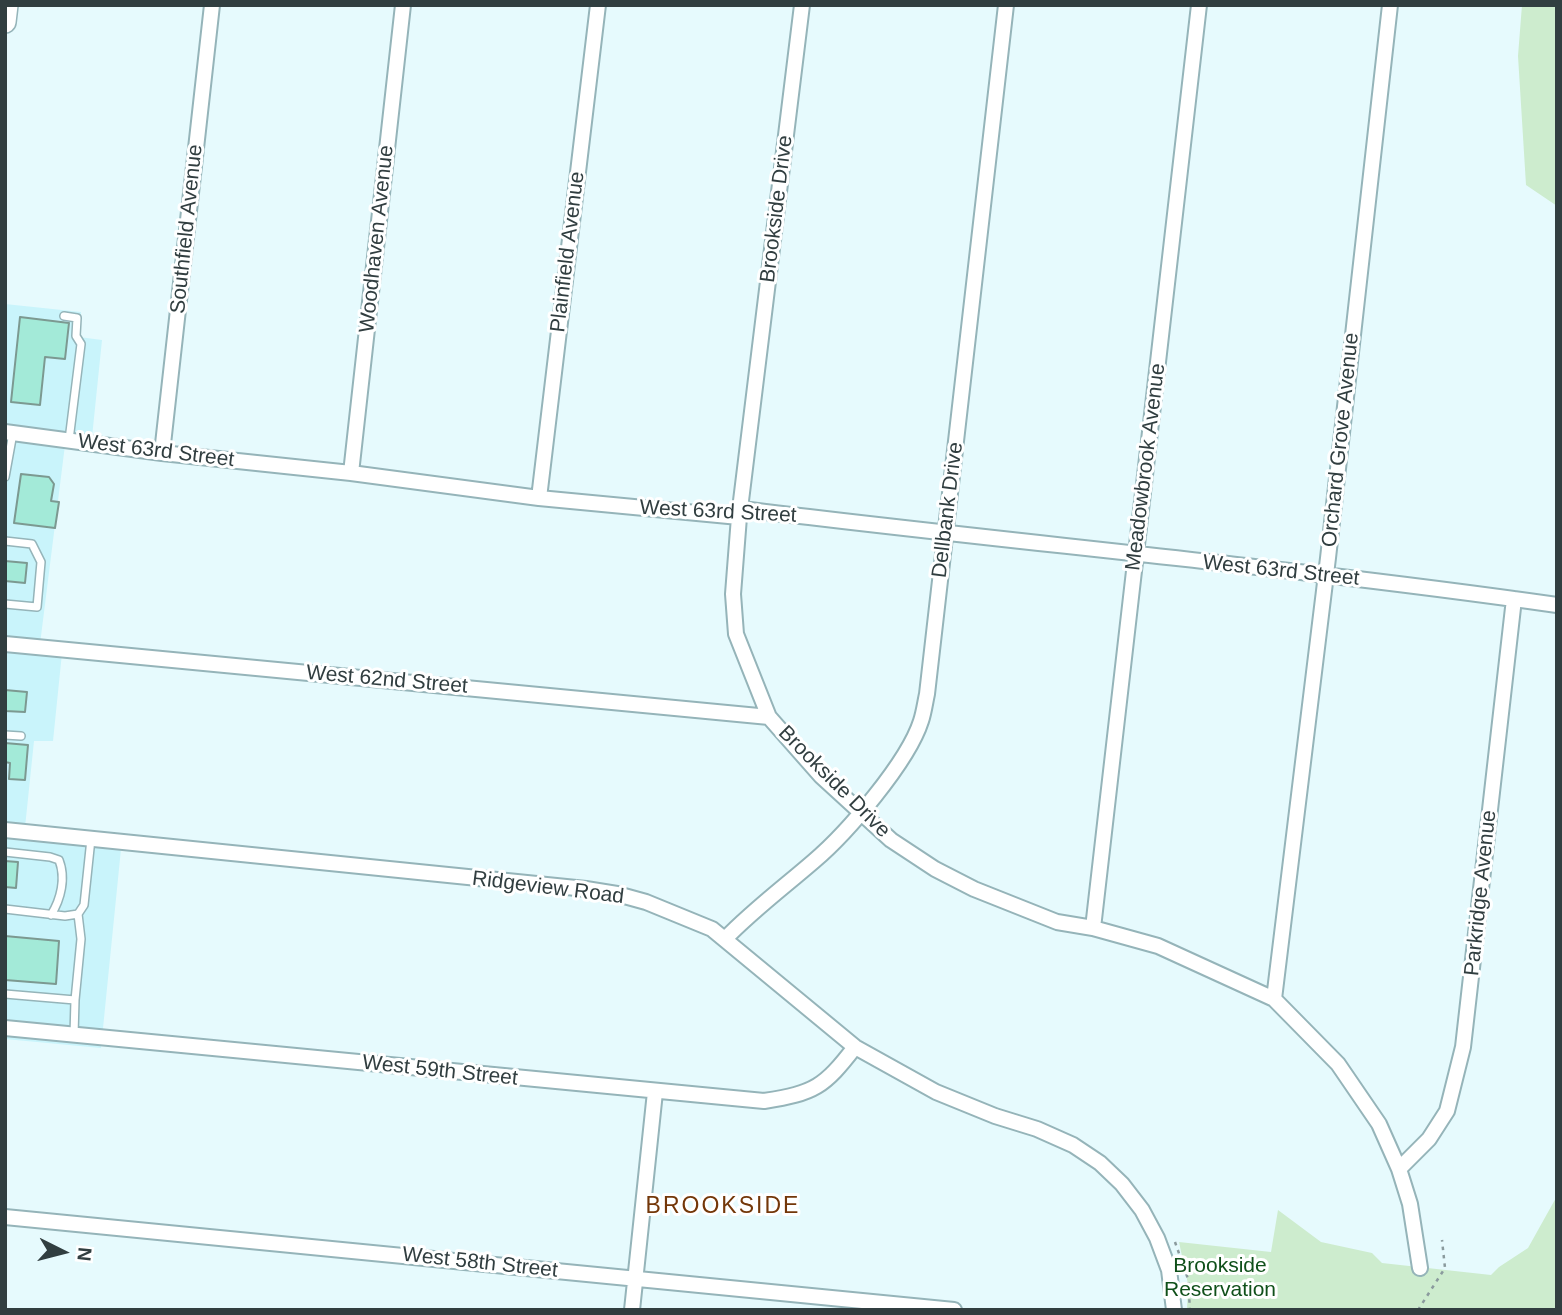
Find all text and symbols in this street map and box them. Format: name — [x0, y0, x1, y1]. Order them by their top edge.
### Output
street label: Brookside Drive — [755, 134, 799, 284]
street label: Southfield Avenue — [166, 143, 208, 315]
street label: Woodhaven Avenue — [355, 144, 399, 334]
street label: Plainfield Avenue — [546, 170, 590, 334]
street label: Orchard Grove Avenue — [1317, 331, 1365, 549]
street label: Meadowbrook Avenue — [1121, 362, 1171, 572]
street label: West 63rd Street — [76, 429, 236, 473]
street label: Dellbank Drive — [927, 441, 969, 579]
street label: West 63rd Street — [639, 495, 797, 529]
street label: West 63rd Street — [1202, 550, 1360, 592]
street label: West 62nd Street — [305, 660, 469, 700]
street label: Brookside Drive — [773, 721, 895, 843]
street label: Parkridge Avenue — [1460, 809, 1502, 977]
street label: Ridgeview Road — [471, 866, 625, 910]
street label: West 59th Street — [361, 1050, 519, 1092]
district label: BROOKSIDE — [647, 1193, 799, 1221]
north arrow — [28, 1217, 98, 1287]
street label: West 58th Street — [401, 1242, 559, 1284]
text: N — [73, 1246, 96, 1262]
park label: Brookside Reservation — [1164, 1253, 1276, 1303]

